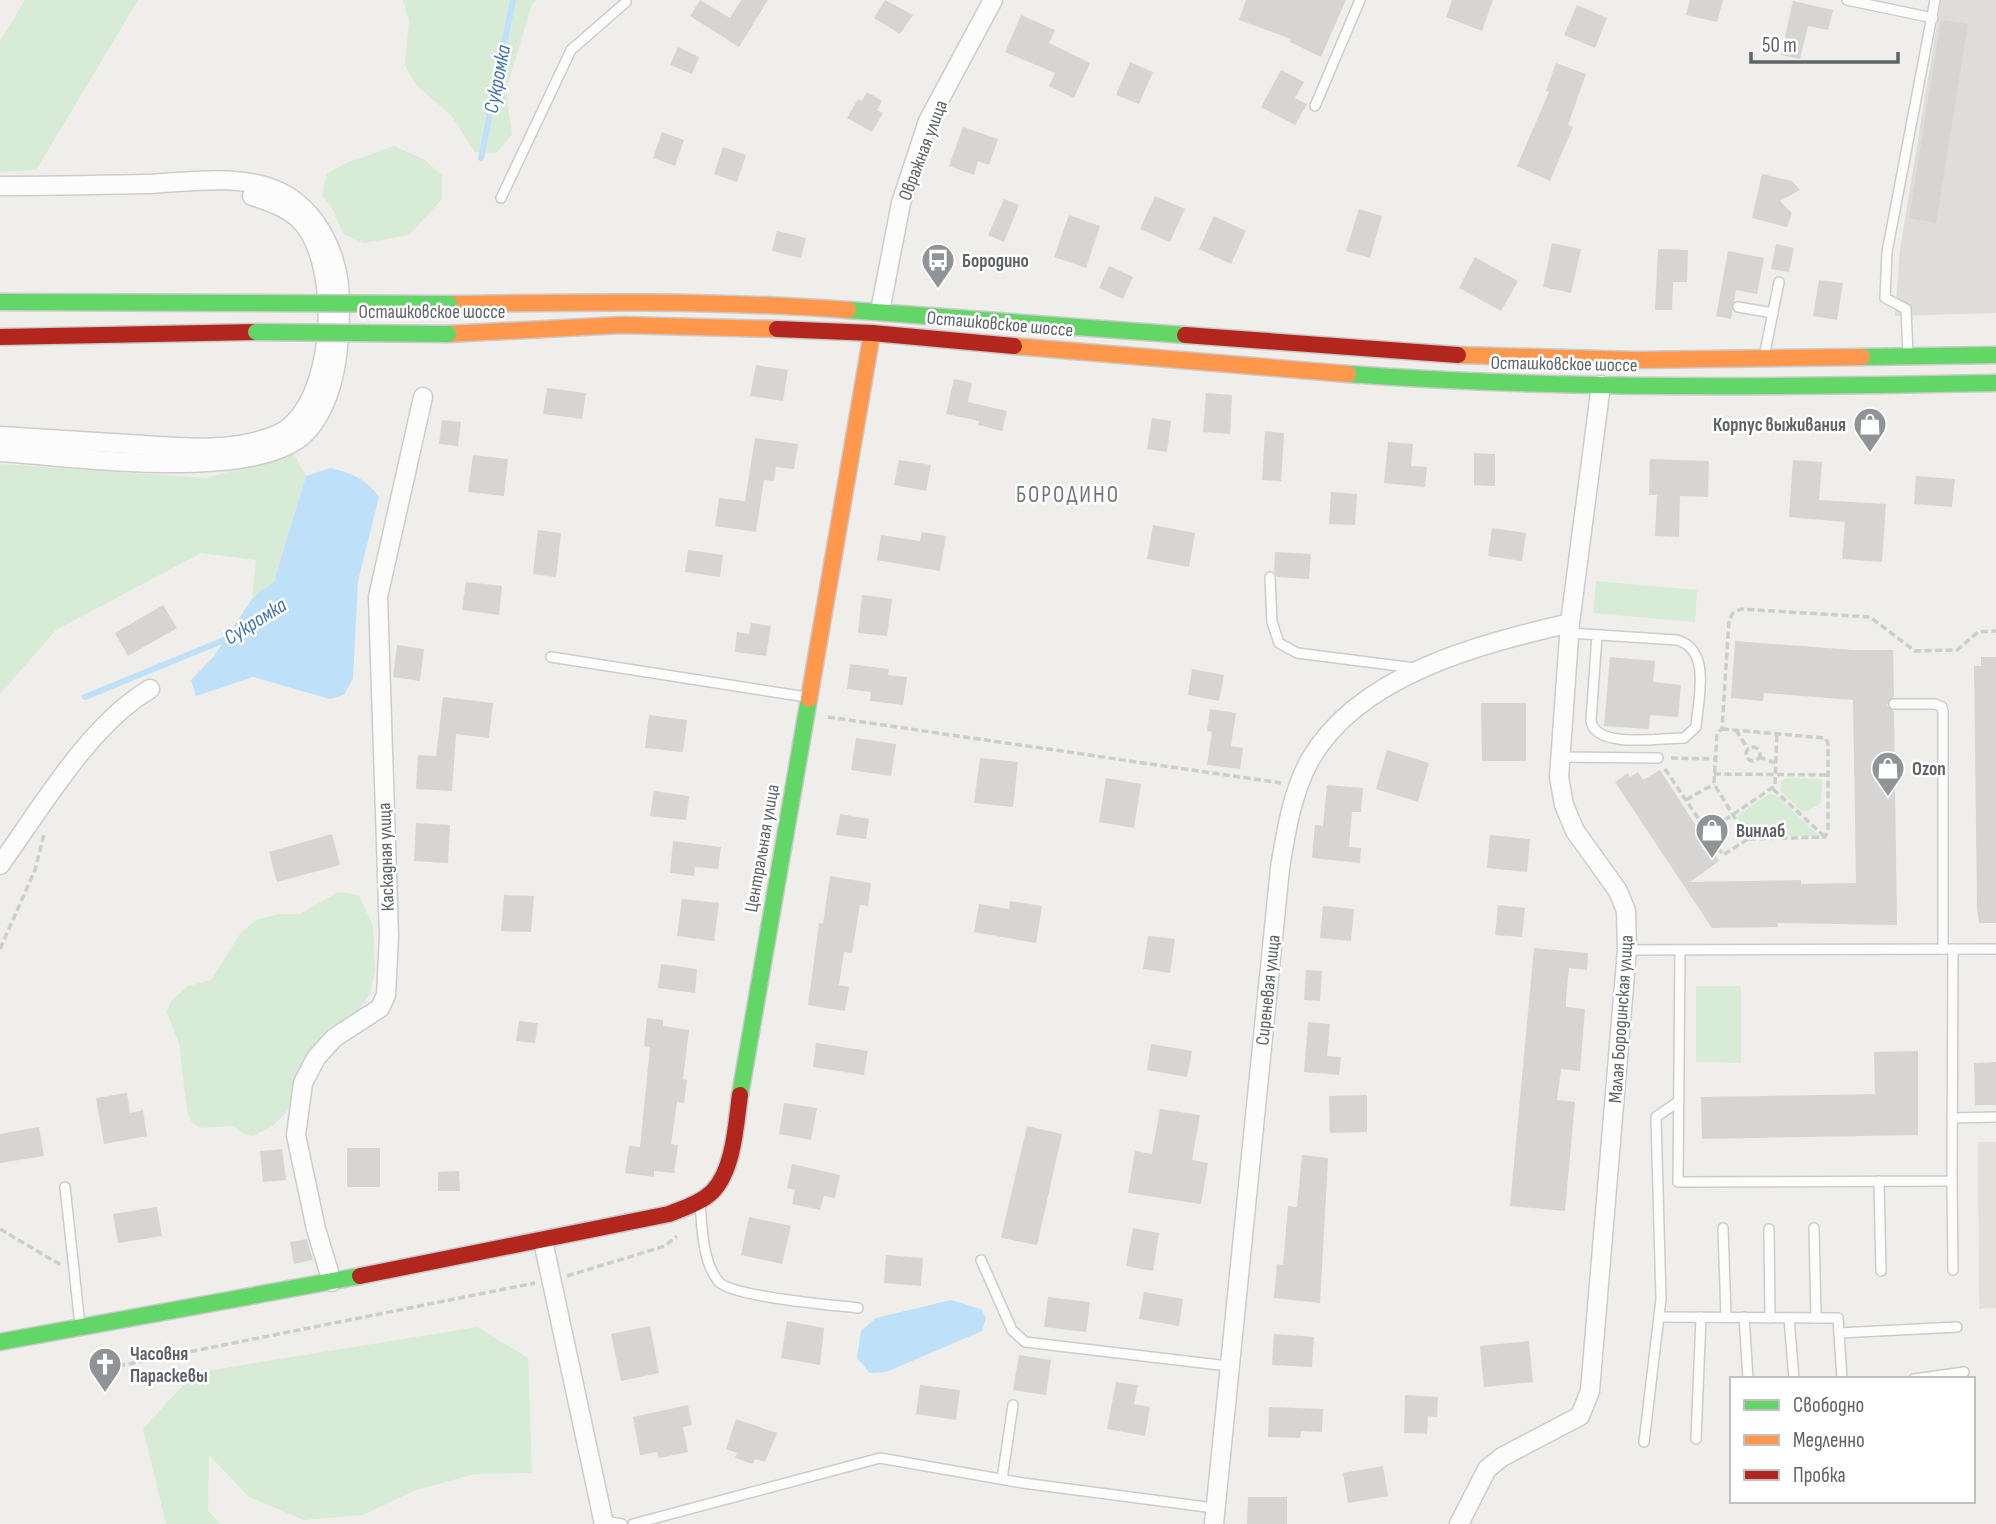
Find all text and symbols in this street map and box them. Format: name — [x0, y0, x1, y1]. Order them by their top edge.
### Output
scale bar — [1751, 21, 1898, 65]
text: 50 m — [1762, 33, 1797, 58]
water label: Сукромка — [479, 42, 516, 115]
street label: Овражная улица — [894, 97, 953, 204]
bus stop icon: Бородино — [919, 241, 957, 290]
place label: Бородино — [962, 250, 1029, 273]
street label: Осташковское шоссе — [359, 301, 505, 324]
street label: Осташковское шоссе — [926, 307, 1074, 342]
street label: Осташковское шоссе — [1490, 352, 1638, 377]
shop icon: Корпус выживания — [1851, 405, 1889, 454]
place label: Корпус выживания — [1713, 414, 1846, 437]
district label: БОРОДИНО — [1016, 481, 1120, 509]
water label: Сукромка — [219, 592, 292, 650]
shop icon: Ozon — [1869, 749, 1907, 798]
place label: Ozon — [1912, 758, 1946, 781]
street label: Центральная улица — [740, 783, 785, 914]
street label: Каскадная улица — [373, 802, 400, 912]
shop icon: Винлаб — [1693, 811, 1731, 860]
place label: Винлаб — [1736, 820, 1785, 843]
street label: Сиреневая улица — [1251, 934, 1286, 1047]
street label: Малая Бородинская улица — [1604, 934, 1639, 1104]
place label: Часовня Параскевы — [130, 1343, 208, 1388]
church icon: Часовня Параскевы — [86, 1345, 124, 1394]
legend — [1730, 1377, 1975, 1503]
text: Свободно — [1793, 1393, 1864, 1418]
text: Медленно — [1793, 1428, 1865, 1453]
text: Пробка — [1793, 1463, 1846, 1488]

